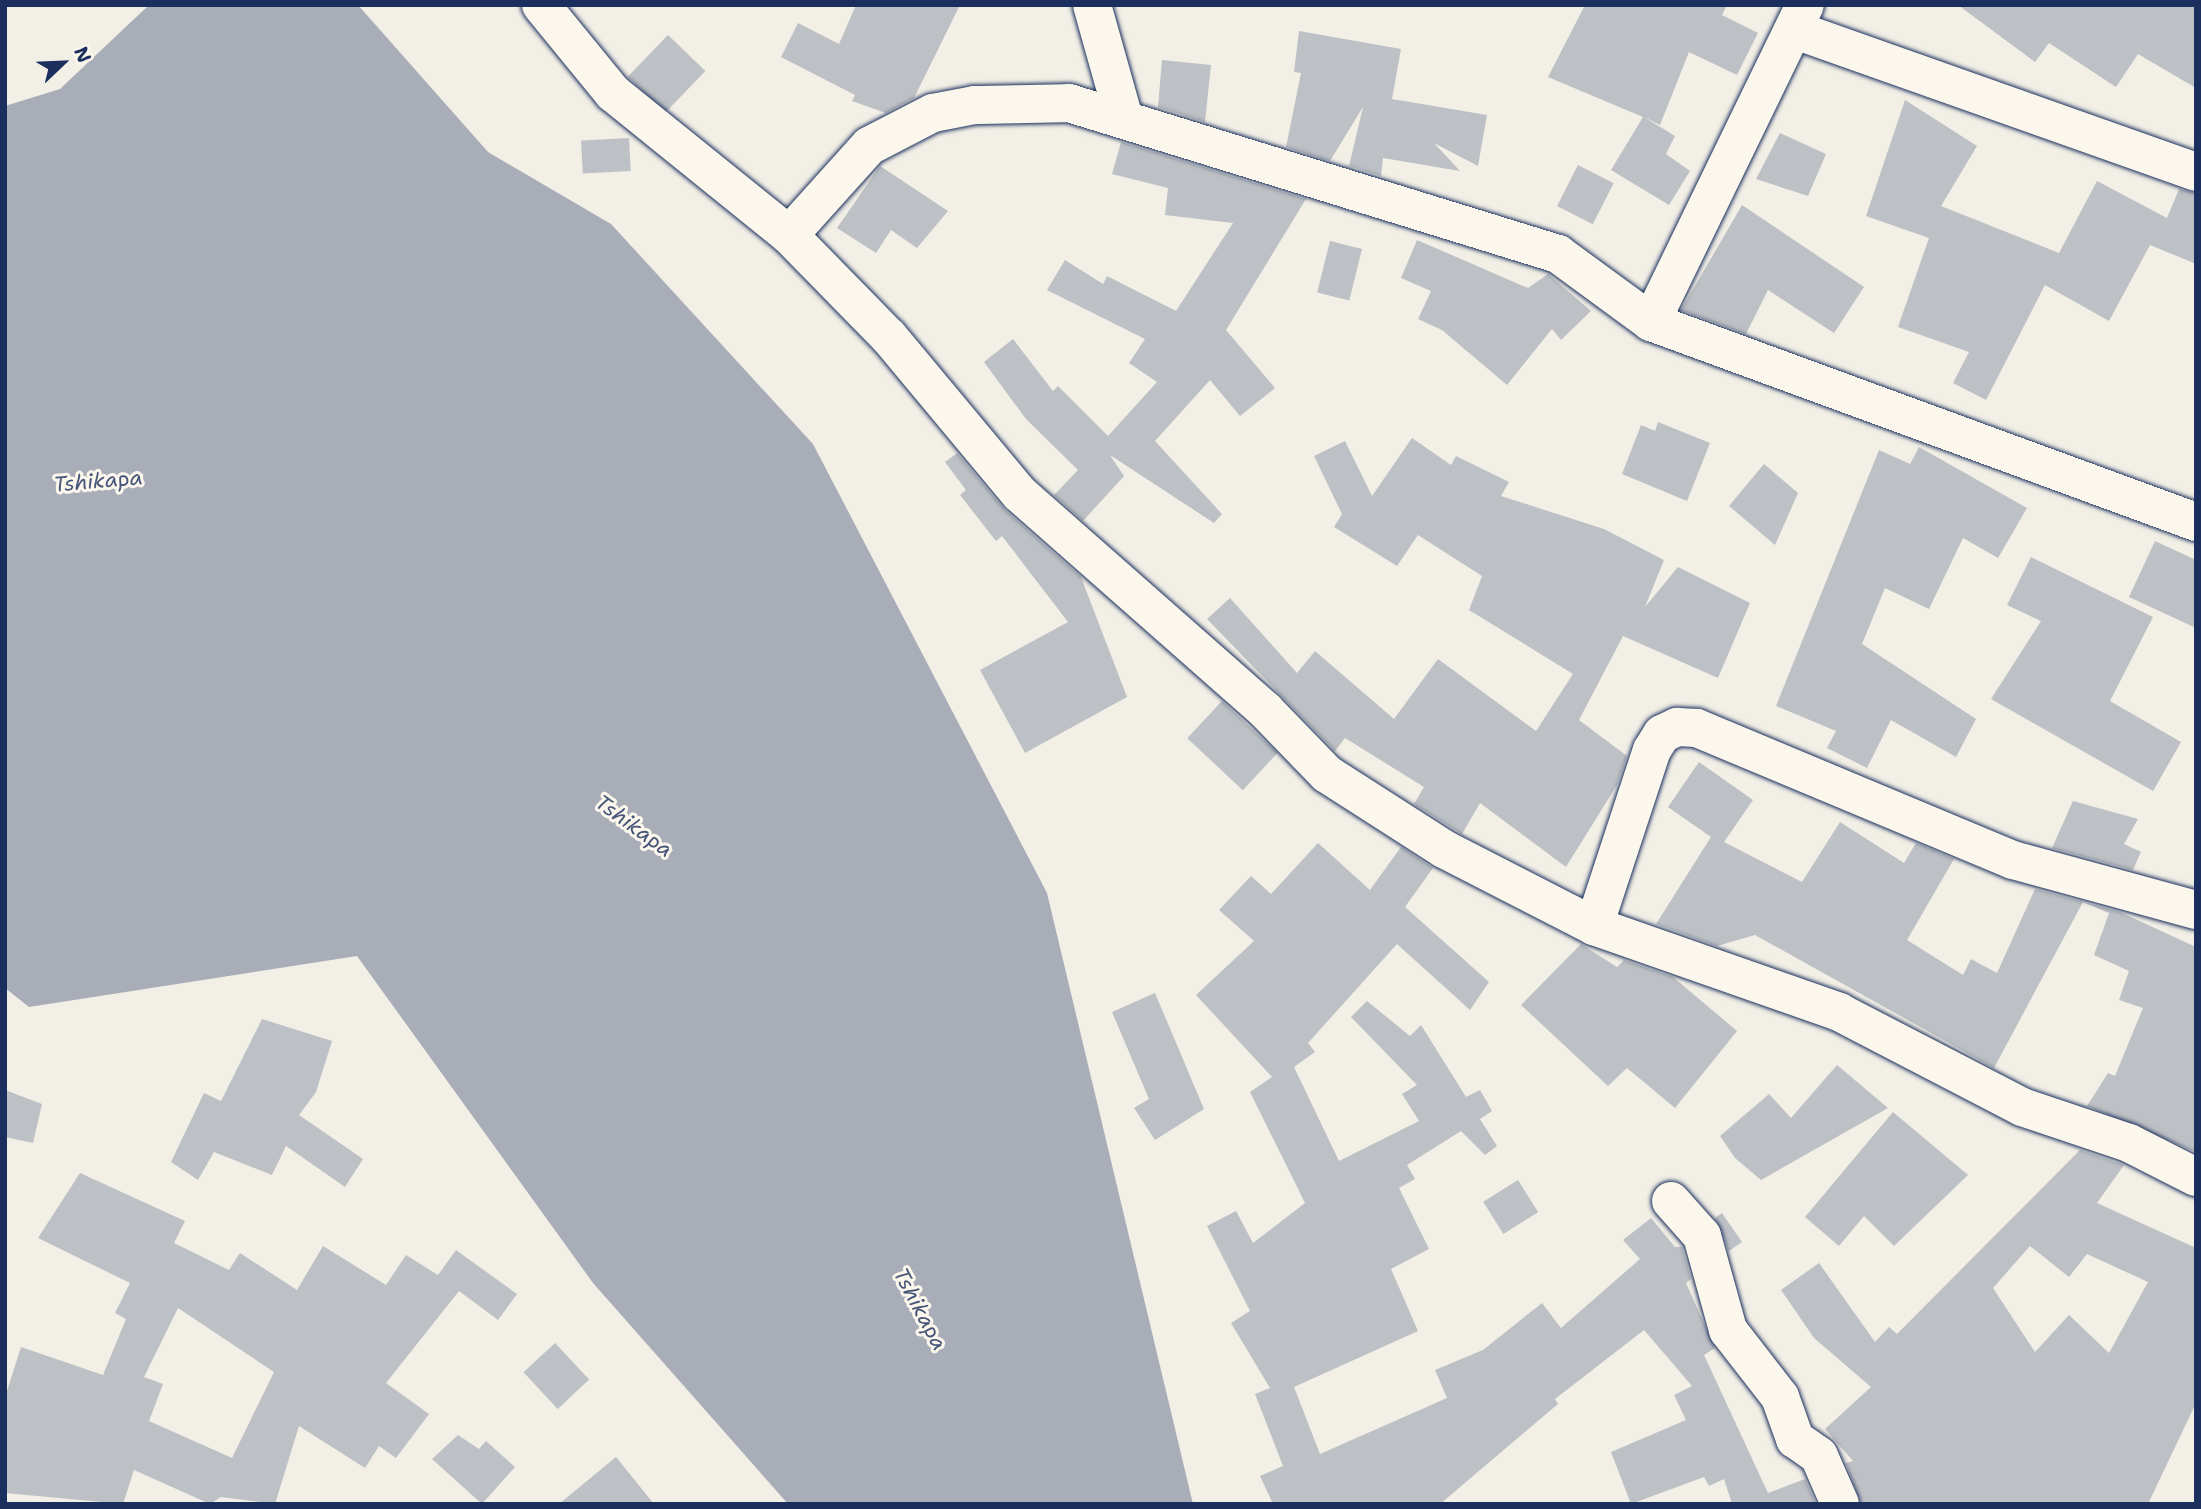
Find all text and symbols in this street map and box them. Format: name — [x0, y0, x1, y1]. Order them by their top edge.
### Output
north arrow — [28, 28, 98, 98]
text: N — [68, 43, 97, 66]
water label: Tshikapa — [52, 465, 144, 497]
water label: Tshikapa — [590, 790, 678, 862]
water label: Tshikapa — [888, 1264, 952, 1354]

